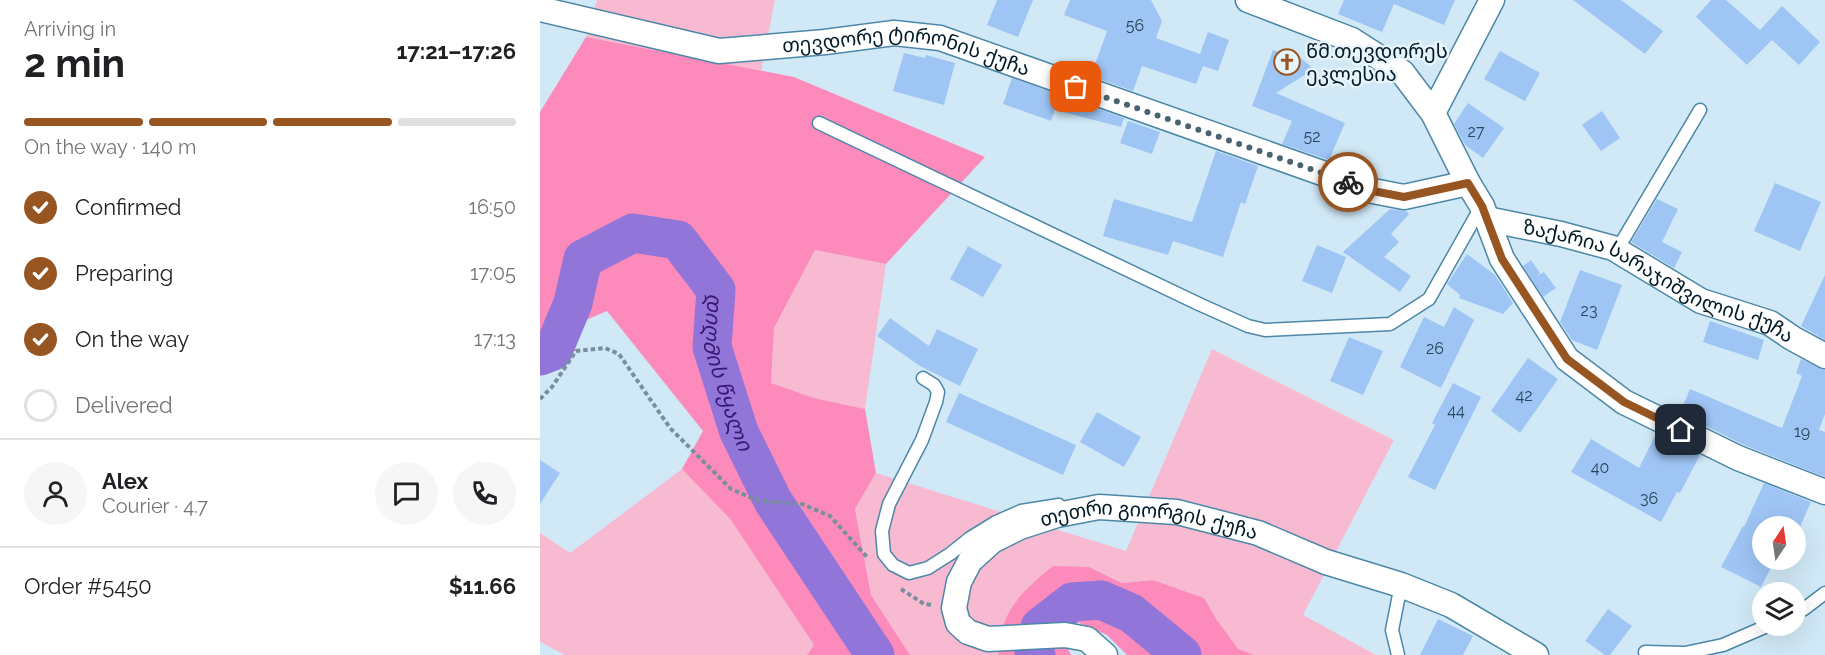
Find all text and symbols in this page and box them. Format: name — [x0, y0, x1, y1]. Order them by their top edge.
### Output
house number: 56 — [1126, 16, 1144, 35]
text: Arriving in — [24, 17, 116, 41]
street label: თევდორე ტირონის ქუჩა — [781, 20, 1033, 81]
text: 17:21–17:26 — [397, 38, 516, 64]
place label: წმ.თევდორეს ეკლესია — [1306, 39, 1448, 87]
text: 2 min — [24, 40, 125, 86]
church icon: წმ.თევდორეს ეკლესია — [1272, 47, 1302, 77]
pin — [1050, 61, 1101, 112]
icon: bag — [1059, 70, 1092, 103]
house number: 27 — [1468, 122, 1485, 141]
house number: 52 — [1303, 127, 1321, 146]
text: On the way · 140 m — [24, 135, 196, 159]
courier — [1318, 152, 1378, 212]
icon: bike — [1332, 166, 1365, 199]
icon: check — [24, 191, 57, 224]
text: Confirmed — [75, 194, 182, 220]
text: 16:50 — [468, 195, 516, 219]
street label: ზაქარია სარაჯიშვილის ქუჩა — [1521, 215, 1798, 348]
icon: check — [24, 257, 57, 290]
text: Preparing — [75, 260, 173, 286]
text: 17:05 — [470, 261, 516, 285]
water label: დიღმის წყალი — [699, 292, 759, 455]
house number: 23 — [1581, 301, 1597, 320]
icon: check — [24, 323, 57, 356]
text: On the way — [75, 326, 189, 352]
text: 17:13 — [474, 327, 516, 351]
house number: 26 — [1426, 339, 1444, 358]
house number: 42 — [1515, 386, 1533, 405]
text: Delivered — [75, 392, 173, 418]
house number: 44 — [1447, 401, 1465, 420]
pin — [1655, 404, 1706, 455]
icon: home — [1664, 413, 1697, 446]
house number: 19 — [1794, 422, 1810, 441]
house number: 40 — [1591, 458, 1609, 477]
button: person — [24, 462, 87, 525]
button: chat — [375, 462, 438, 525]
button: phone — [453, 462, 516, 525]
text: Alex — [102, 468, 148, 494]
house number: 36 — [1640, 489, 1658, 508]
text: Courier · 4.7 — [102, 494, 208, 518]
street label: თეთრი გიორგის ქუჩა — [1037, 495, 1260, 544]
north arrow — [1752, 516, 1806, 570]
map controls — [1752, 516, 1806, 636]
text: Order #5450 — [24, 573, 152, 599]
text: $11.66 — [449, 573, 516, 599]
button: layers — [1752, 582, 1806, 636]

